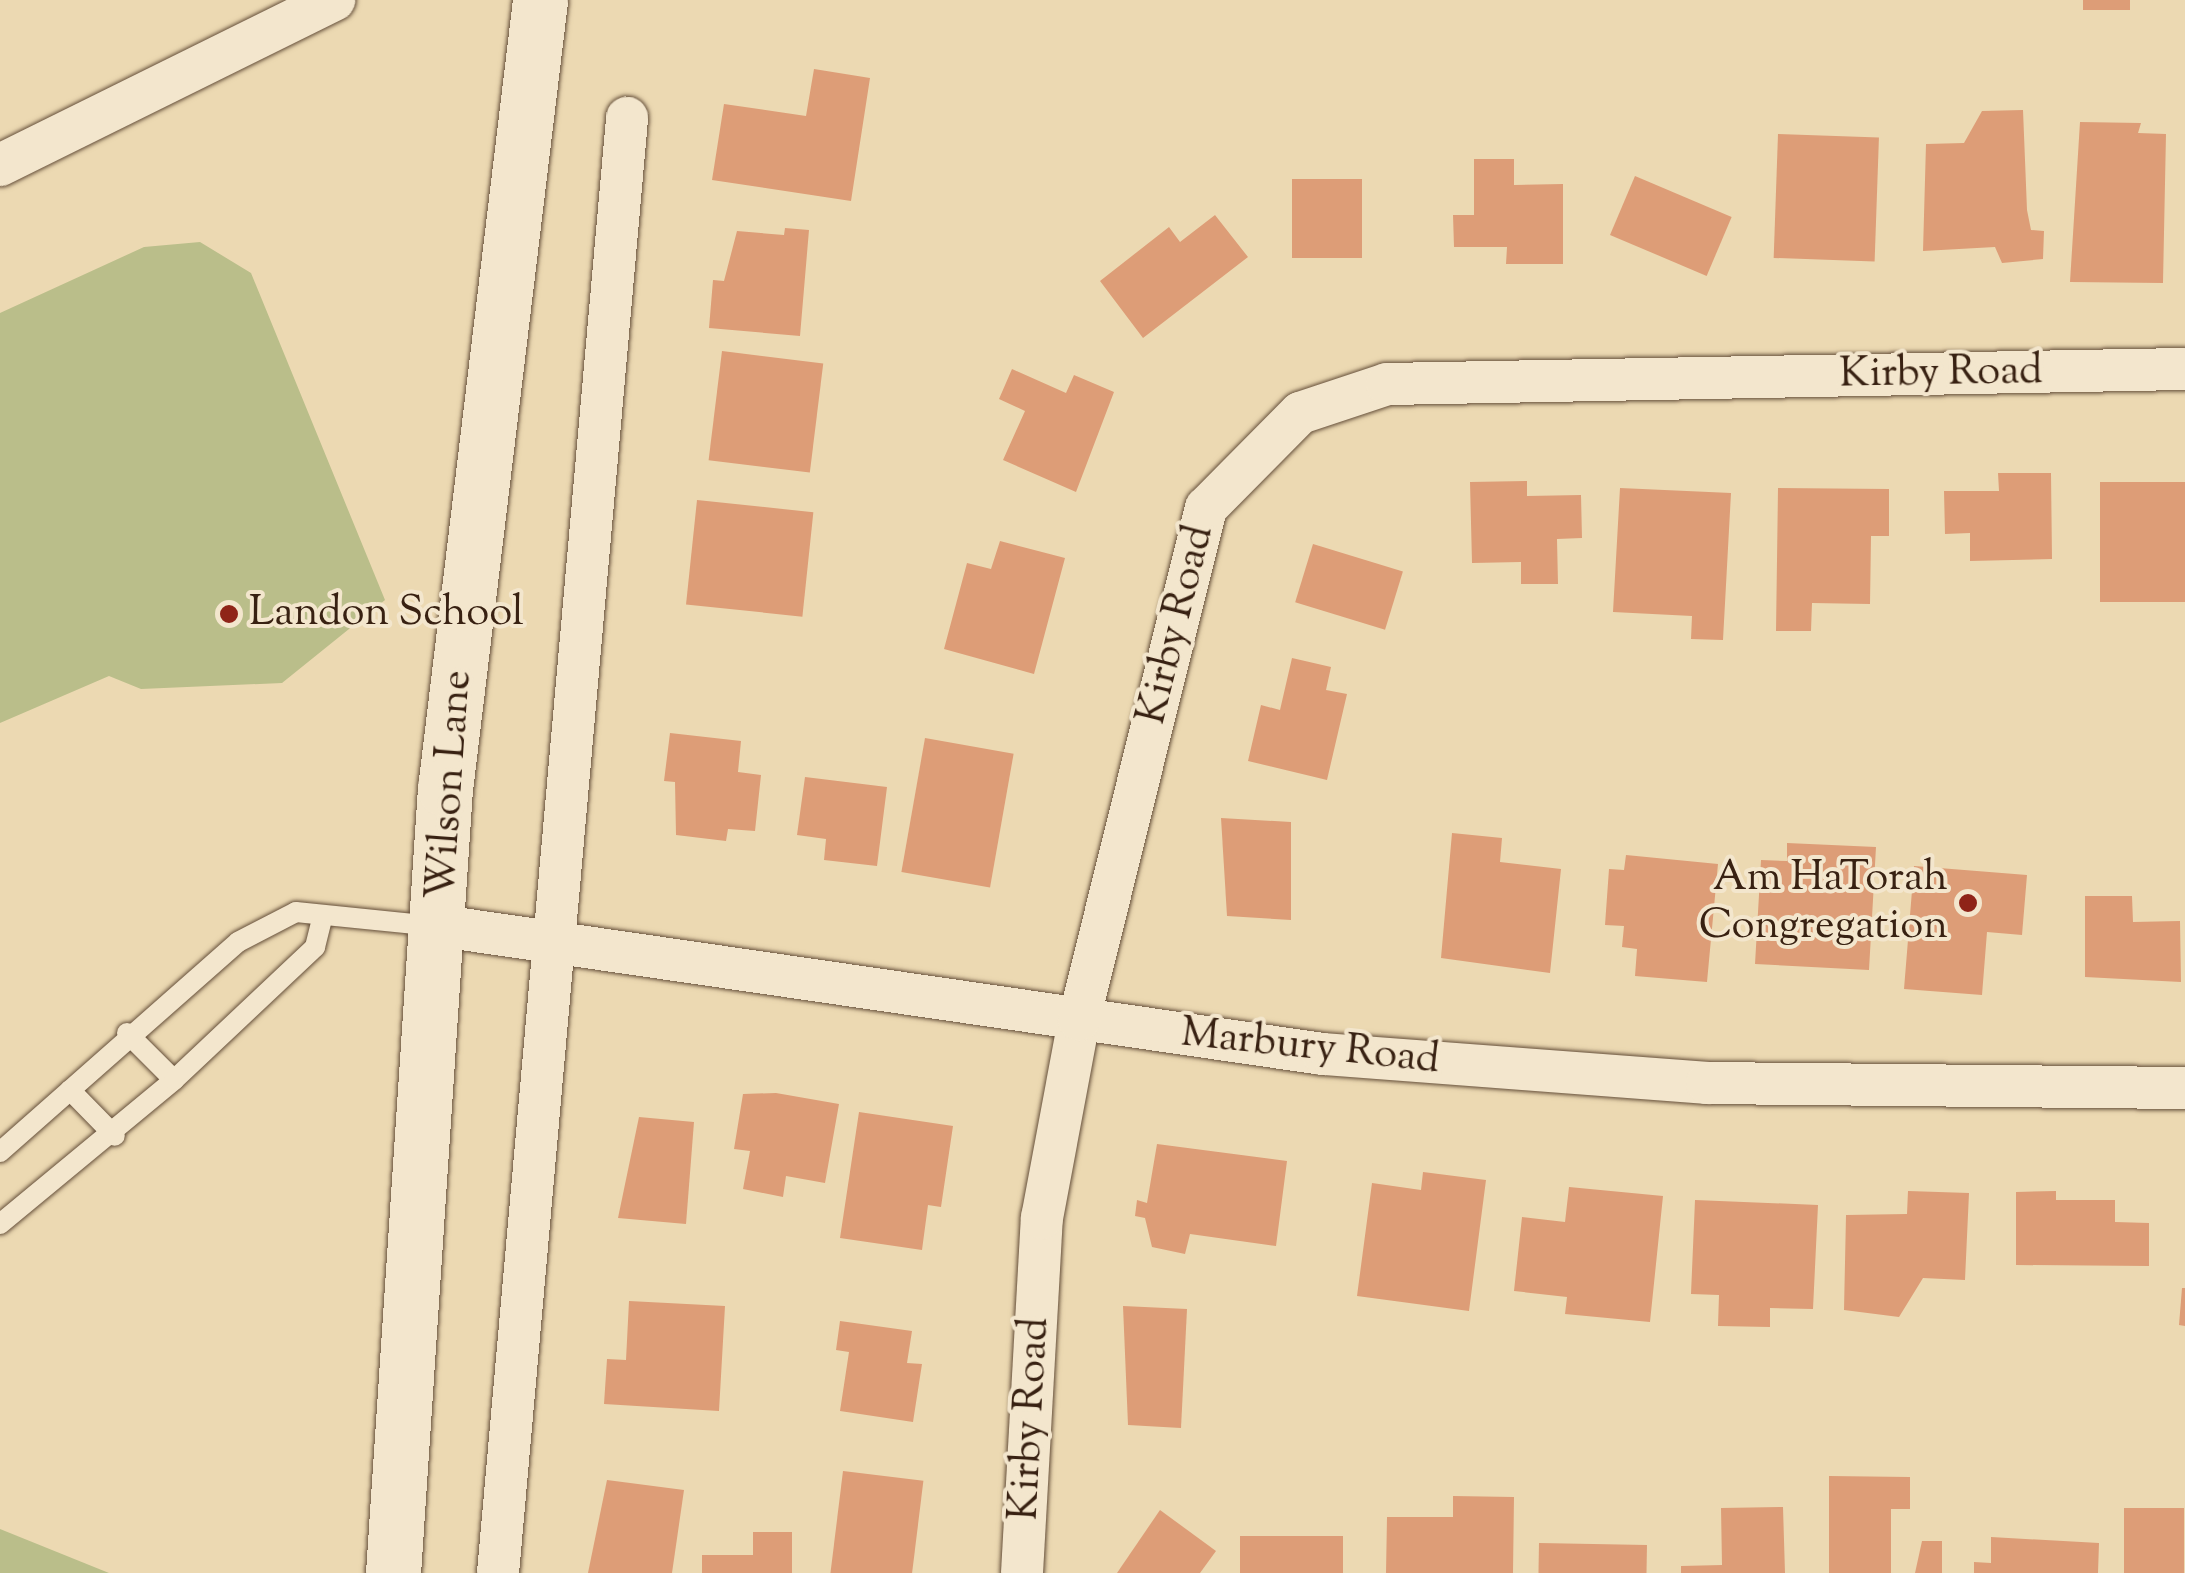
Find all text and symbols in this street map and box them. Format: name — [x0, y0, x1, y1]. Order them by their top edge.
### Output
street label: Kirby Road — [1839, 347, 2043, 401]
street label: Kirby Road — [1128, 520, 1226, 730]
place label: Landon School — [249, 589, 524, 639]
marker: Landon School — [218, 603, 240, 625]
street label: Wilson Lane — [418, 669, 484, 901]
place label: Am HaTorah Congregation — [1699, 854, 1948, 952]
marker: Am HaTorah Congregation — [1957, 892, 1979, 914]
street label: Marbury Road — [1178, 1009, 1442, 1087]
street label: Kirby Road — [1001, 1316, 1061, 1522]

